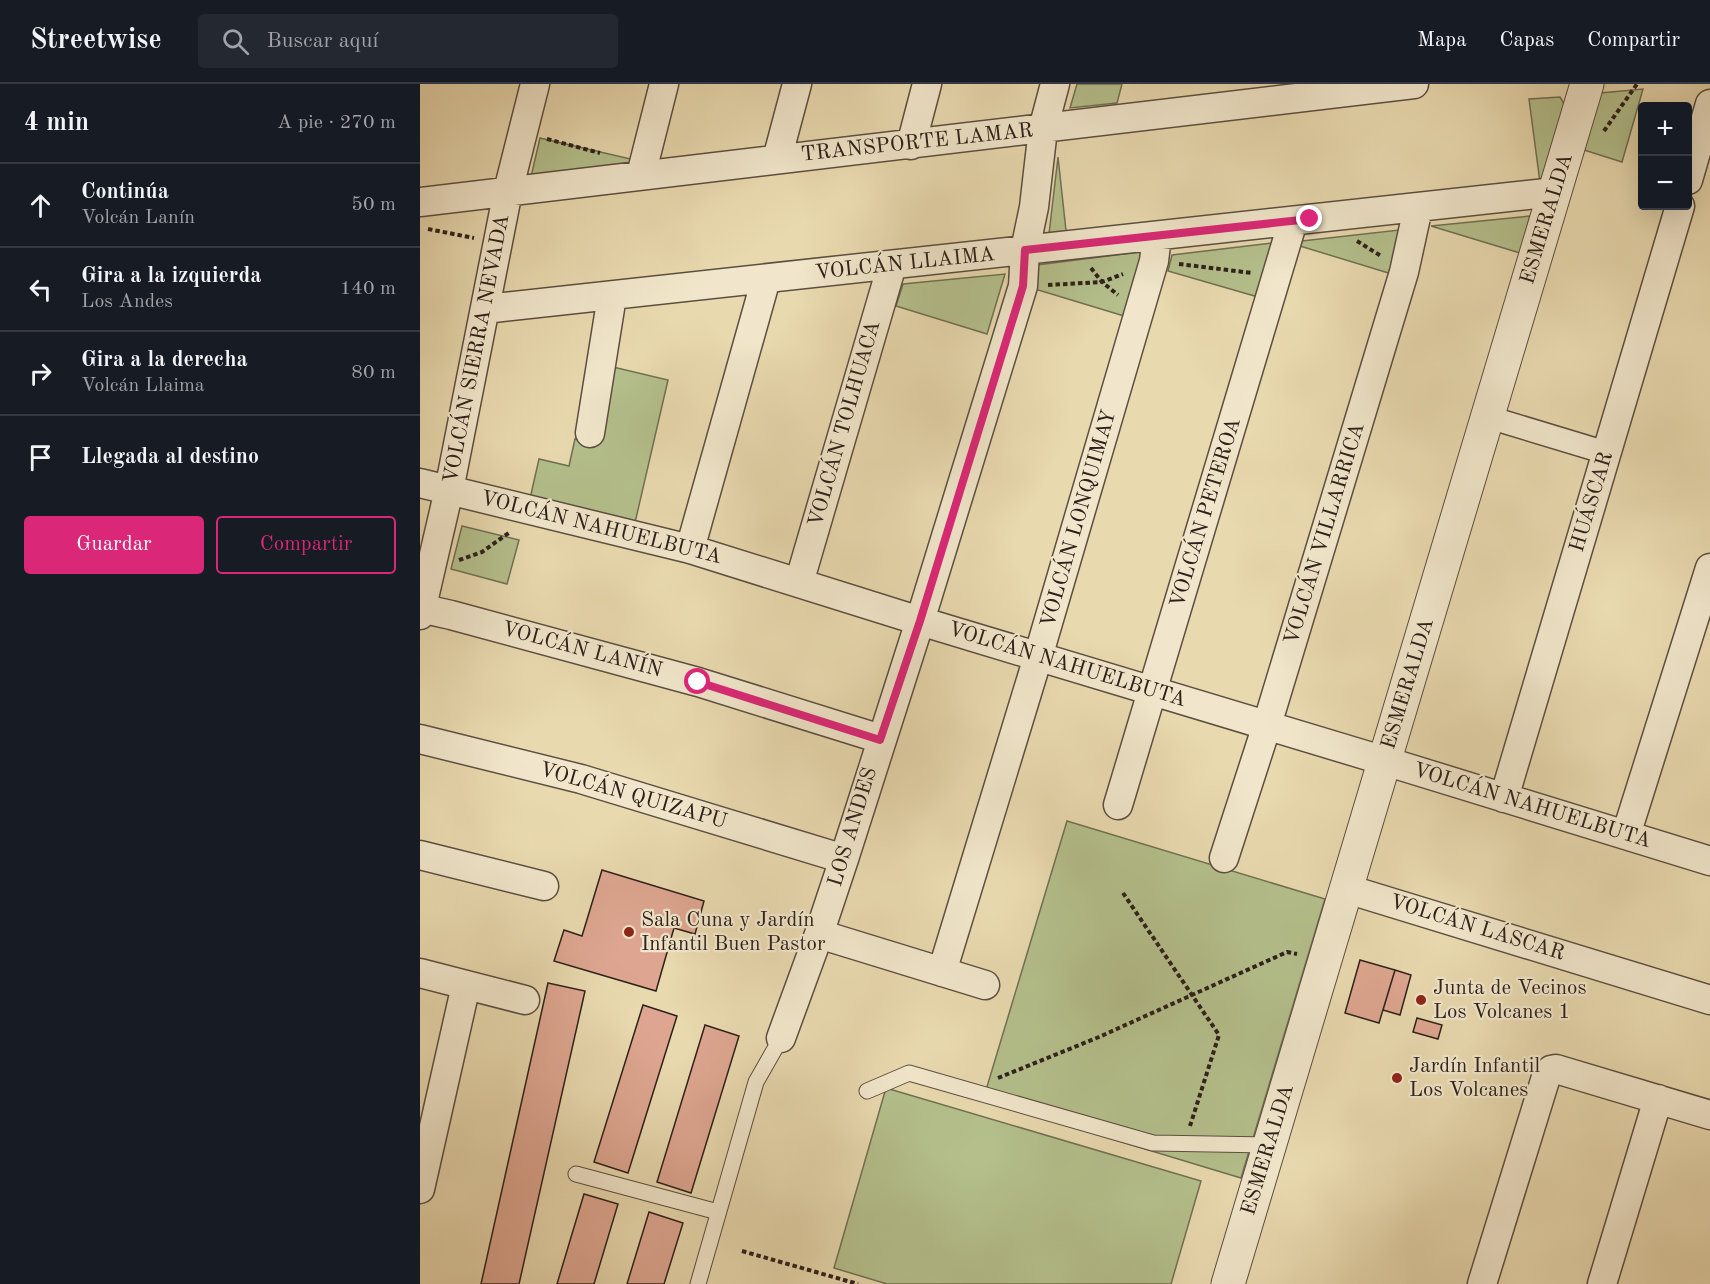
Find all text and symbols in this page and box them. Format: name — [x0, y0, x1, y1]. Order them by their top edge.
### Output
search box — [198, 14, 618, 68]
icon: search — [219, 25, 252, 58]
text: Streetwise — [30, 27, 162, 55]
text: Buscar aquí — [267, 30, 378, 52]
text: Mapa — [1417, 30, 1467, 51]
text: Capas — [1500, 30, 1554, 51]
text: Compartir — [1587, 30, 1680, 51]
map controls — [1638, 102, 1692, 210]
button: + — [1638, 102, 1692, 156]
text: 4 min — [24, 110, 89, 136]
text: A pie · 270 m — [277, 113, 396, 133]
street label: TRANSPORTE LAMAR — [800, 120, 1034, 166]
street label: ESMERALDA — [1517, 151, 1577, 287]
button: − — [1638, 156, 1692, 210]
text: Continúa — [81, 181, 169, 203]
icon: ahead — [24, 189, 57, 222]
text: 50 m — [351, 195, 396, 215]
route end — [1296, 205, 1322, 231]
text: Volcán Lanín — [81, 208, 195, 228]
street label: VOLCÁN SIERRA NEVADA — [437, 212, 513, 485]
street label: VOLCÁN LLAIMA — [814, 240, 996, 284]
text: Gira a la izquierda — [81, 265, 261, 287]
icon: left — [24, 273, 57, 306]
text: 140 m — [340, 279, 396, 299]
text: Los Andes — [81, 292, 173, 312]
street label: VOLCÁN TOLHUACA — [802, 317, 885, 529]
text: Gira a la derecha — [81, 349, 248, 371]
icon: right — [24, 357, 57, 390]
text: 80 m — [351, 363, 396, 383]
text: Volcán Llaima — [81, 376, 205, 396]
street label: VOLCÁN LONQUIMAY — [1034, 407, 1120, 630]
street label: VOLCÁN PETEROA — [1163, 414, 1245, 610]
street label: VOLCÁN VILLARRICA — [1277, 419, 1369, 647]
icon: arrive — [24, 441, 57, 474]
text: Llegada al destino — [81, 446, 259, 468]
street label: HUÁSCAR — [1563, 448, 1617, 555]
street label: VOLCÁN NAHUELBUTA — [478, 484, 725, 568]
button: Guardar — [24, 516, 204, 574]
button: Compartir — [216, 516, 396, 574]
street label: VOLCÁN LANÍN — [499, 615, 666, 682]
street label: VOLCÁN NAHUELBUTA — [946, 615, 1190, 711]
street label: ESMERALDA — [1378, 616, 1438, 752]
route start — [684, 668, 710, 694]
street label: VOLCÁN QUIZAPU — [537, 755, 730, 833]
street label: VOLCÁN NAHUELBUTA — [1411, 756, 1655, 852]
street label: LOS ANDES — [825, 765, 881, 889]
street label: VOLCÁN LÁSCAR — [1387, 888, 1568, 965]
place label: Sala Cuna y Jardín Infantil Buen Pastor — [641, 910, 826, 955]
marker: Sala Cuna y Jardín Infantil Buen Pastor — [622, 925, 636, 939]
place label: Junta de Vecinos Los Volcanes 1 — [1433, 978, 1587, 1023]
marker: Junta de Vecinos Los Volcanes 1 — [1414, 993, 1428, 1007]
place label: Jardín Infantil Los Volcanes — [1409, 1056, 1540, 1101]
marker: Jardín Infantil Los Volcanes — [1390, 1071, 1404, 1085]
street label: ESMERALDA — [1238, 1082, 1298, 1218]

